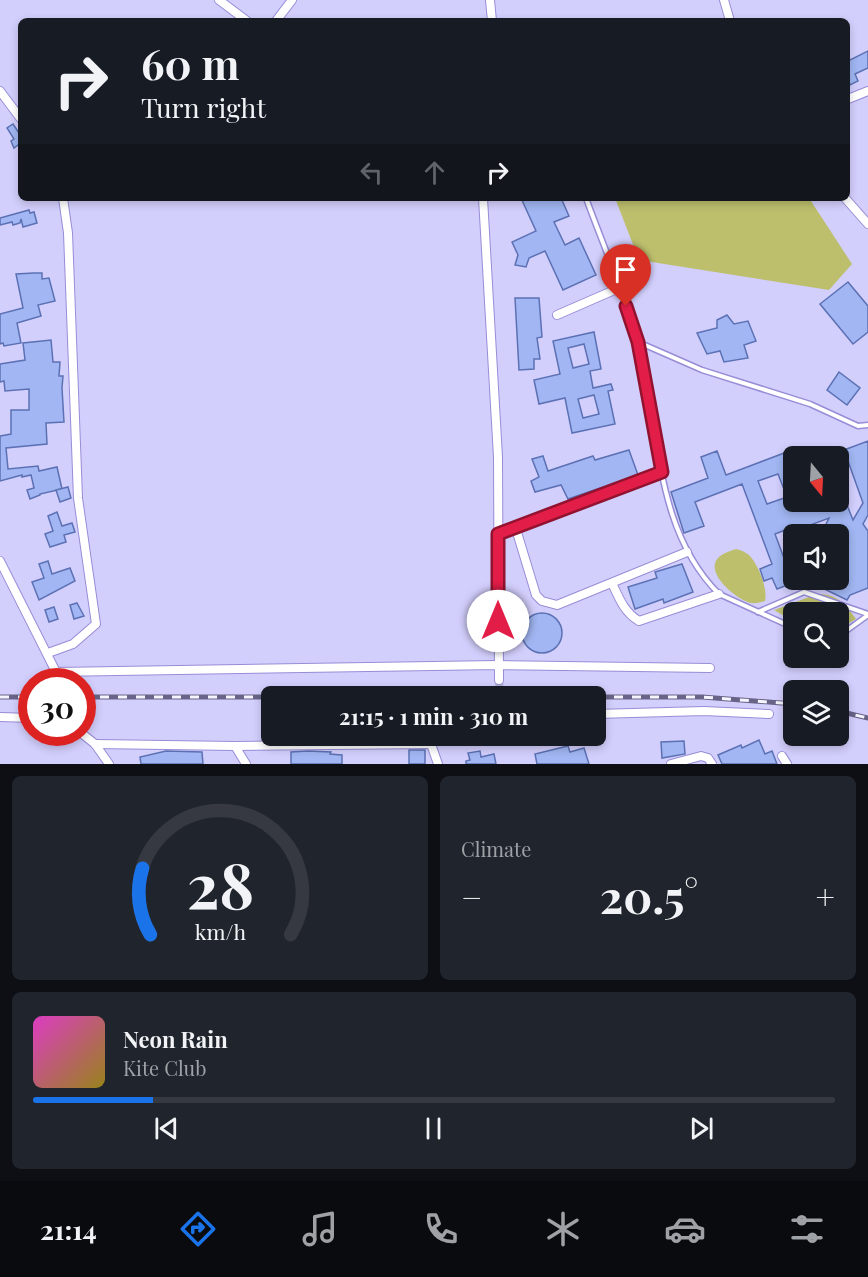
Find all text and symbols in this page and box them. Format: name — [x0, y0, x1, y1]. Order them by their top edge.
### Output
text: 60 m — [141, 35, 239, 91]
icon: right — [42, 42, 120, 120]
text: Turn right — [141, 89, 266, 125]
icon: left — [355, 156, 388, 189]
icon: ahead — [418, 156, 451, 189]
icon: right — [481, 156, 514, 189]
pin — [600, 244, 651, 306]
icon: arrive — [609, 253, 642, 286]
north arrow — [783, 446, 849, 512]
map controls — [783, 446, 849, 746]
button: sound — [783, 524, 849, 590]
position arrow — [466, 589, 530, 653]
button: search — [783, 602, 849, 668]
speed limit sign: 30 — [18, 668, 96, 746]
button: layers — [783, 680, 849, 746]
text: 21:15 · 1 min · 310 m — [339, 701, 528, 731]
text: Climate — [461, 835, 531, 862]
text: 28 — [186, 841, 254, 925]
text: 20.5° — [600, 865, 698, 925]
text: − — [461, 874, 482, 918]
text: + — [816, 874, 835, 918]
text: km/h — [194, 917, 246, 945]
text: Neon Rain — [123, 1024, 228, 1054]
text: Kite Club — [123, 1054, 207, 1081]
icon: previous — [150, 1112, 183, 1145]
icon: pause — [417, 1112, 450, 1145]
icon: next — [685, 1112, 718, 1145]
icon: directions — [177, 1208, 219, 1250]
icon: music — [299, 1208, 341, 1250]
icon: phone — [420, 1208, 462, 1250]
icon: climate — [542, 1208, 584, 1250]
icon: car — [664, 1208, 706, 1250]
icon: filters — [786, 1208, 828, 1250]
text: 21:14 — [40, 1211, 97, 1247]

